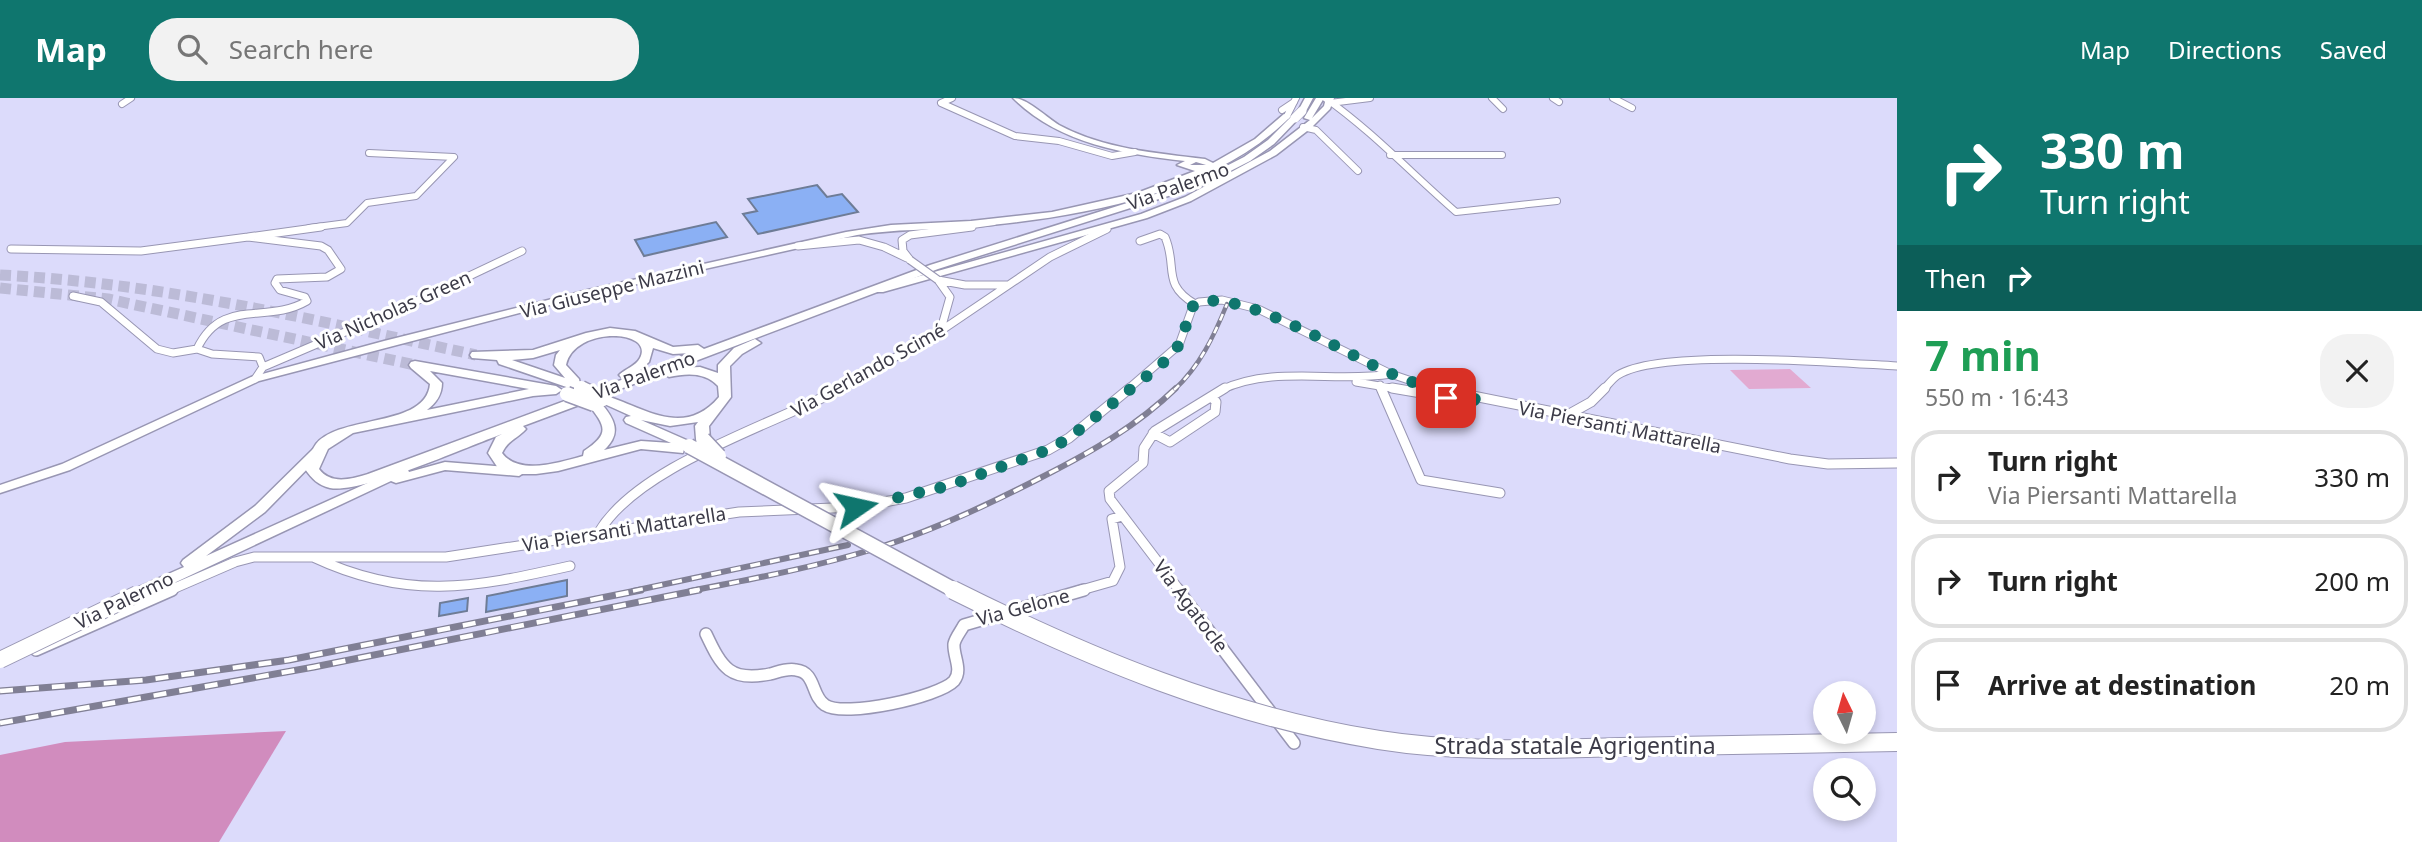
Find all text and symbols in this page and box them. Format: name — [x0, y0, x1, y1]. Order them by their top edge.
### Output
search box — [149, 18, 639, 81]
text: Map — [35, 27, 107, 72]
icon: search — [173, 30, 211, 68]
text: Search here — [229, 31, 373, 67]
text: Map — [2080, 33, 2130, 66]
text: Directions — [2168, 33, 2282, 66]
text: Saved — [2320, 33, 2387, 66]
text: 330 m — [2040, 117, 2185, 183]
icon: right — [1925, 126, 2016, 217]
street label: Via Palermo — [1123, 156, 1233, 216]
text: Turn right — [2040, 180, 2190, 223]
street label: Via Giuseppe Mazzini — [517, 254, 707, 324]
icon: right — [2000, 259, 2038, 297]
text: Then — [1925, 260, 1986, 296]
street label: Via Nicholas Green — [311, 264, 475, 356]
street label: Via Gerlando Scimé — [786, 317, 950, 423]
text: 7 min — [1925, 326, 2041, 383]
button: close — [2320, 334, 2394, 408]
street label: Via Palermo — [589, 345, 699, 405]
pin — [1416, 368, 1476, 428]
icon: arrive — [1427, 379, 1465, 417]
text: 550 m · 16:43 — [1925, 381, 2069, 413]
street label: Via Piersanti Mattarella — [1516, 395, 1724, 459]
text: Turn right — [1988, 443, 2118, 479]
icon: right — [1929, 458, 1967, 496]
text: 330 m — [2314, 459, 2390, 495]
position arrow — [819, 470, 893, 544]
text: Via Piersanti Mattarella — [1988, 479, 2237, 511]
street label: Via Piersanti Mattarella — [520, 500, 728, 558]
street label: Via Agatocle — [1148, 554, 1234, 658]
icon: right — [1929, 562, 1967, 600]
text: Turn right — [1988, 563, 2118, 599]
text: 200 m — [2314, 563, 2390, 599]
street label: Via Palermo — [70, 565, 178, 635]
street label: Via Gelone — [974, 582, 1072, 632]
icon: arrive — [1929, 666, 1967, 704]
text: Arrive at destination — [1988, 667, 2257, 703]
text: 20 m — [2329, 667, 2390, 703]
north arrow — [1813, 681, 1876, 744]
map controls — [1813, 681, 1876, 821]
street label: Strada statale Agrigentina — [1434, 729, 1716, 761]
button: search — [1813, 758, 1876, 821]

